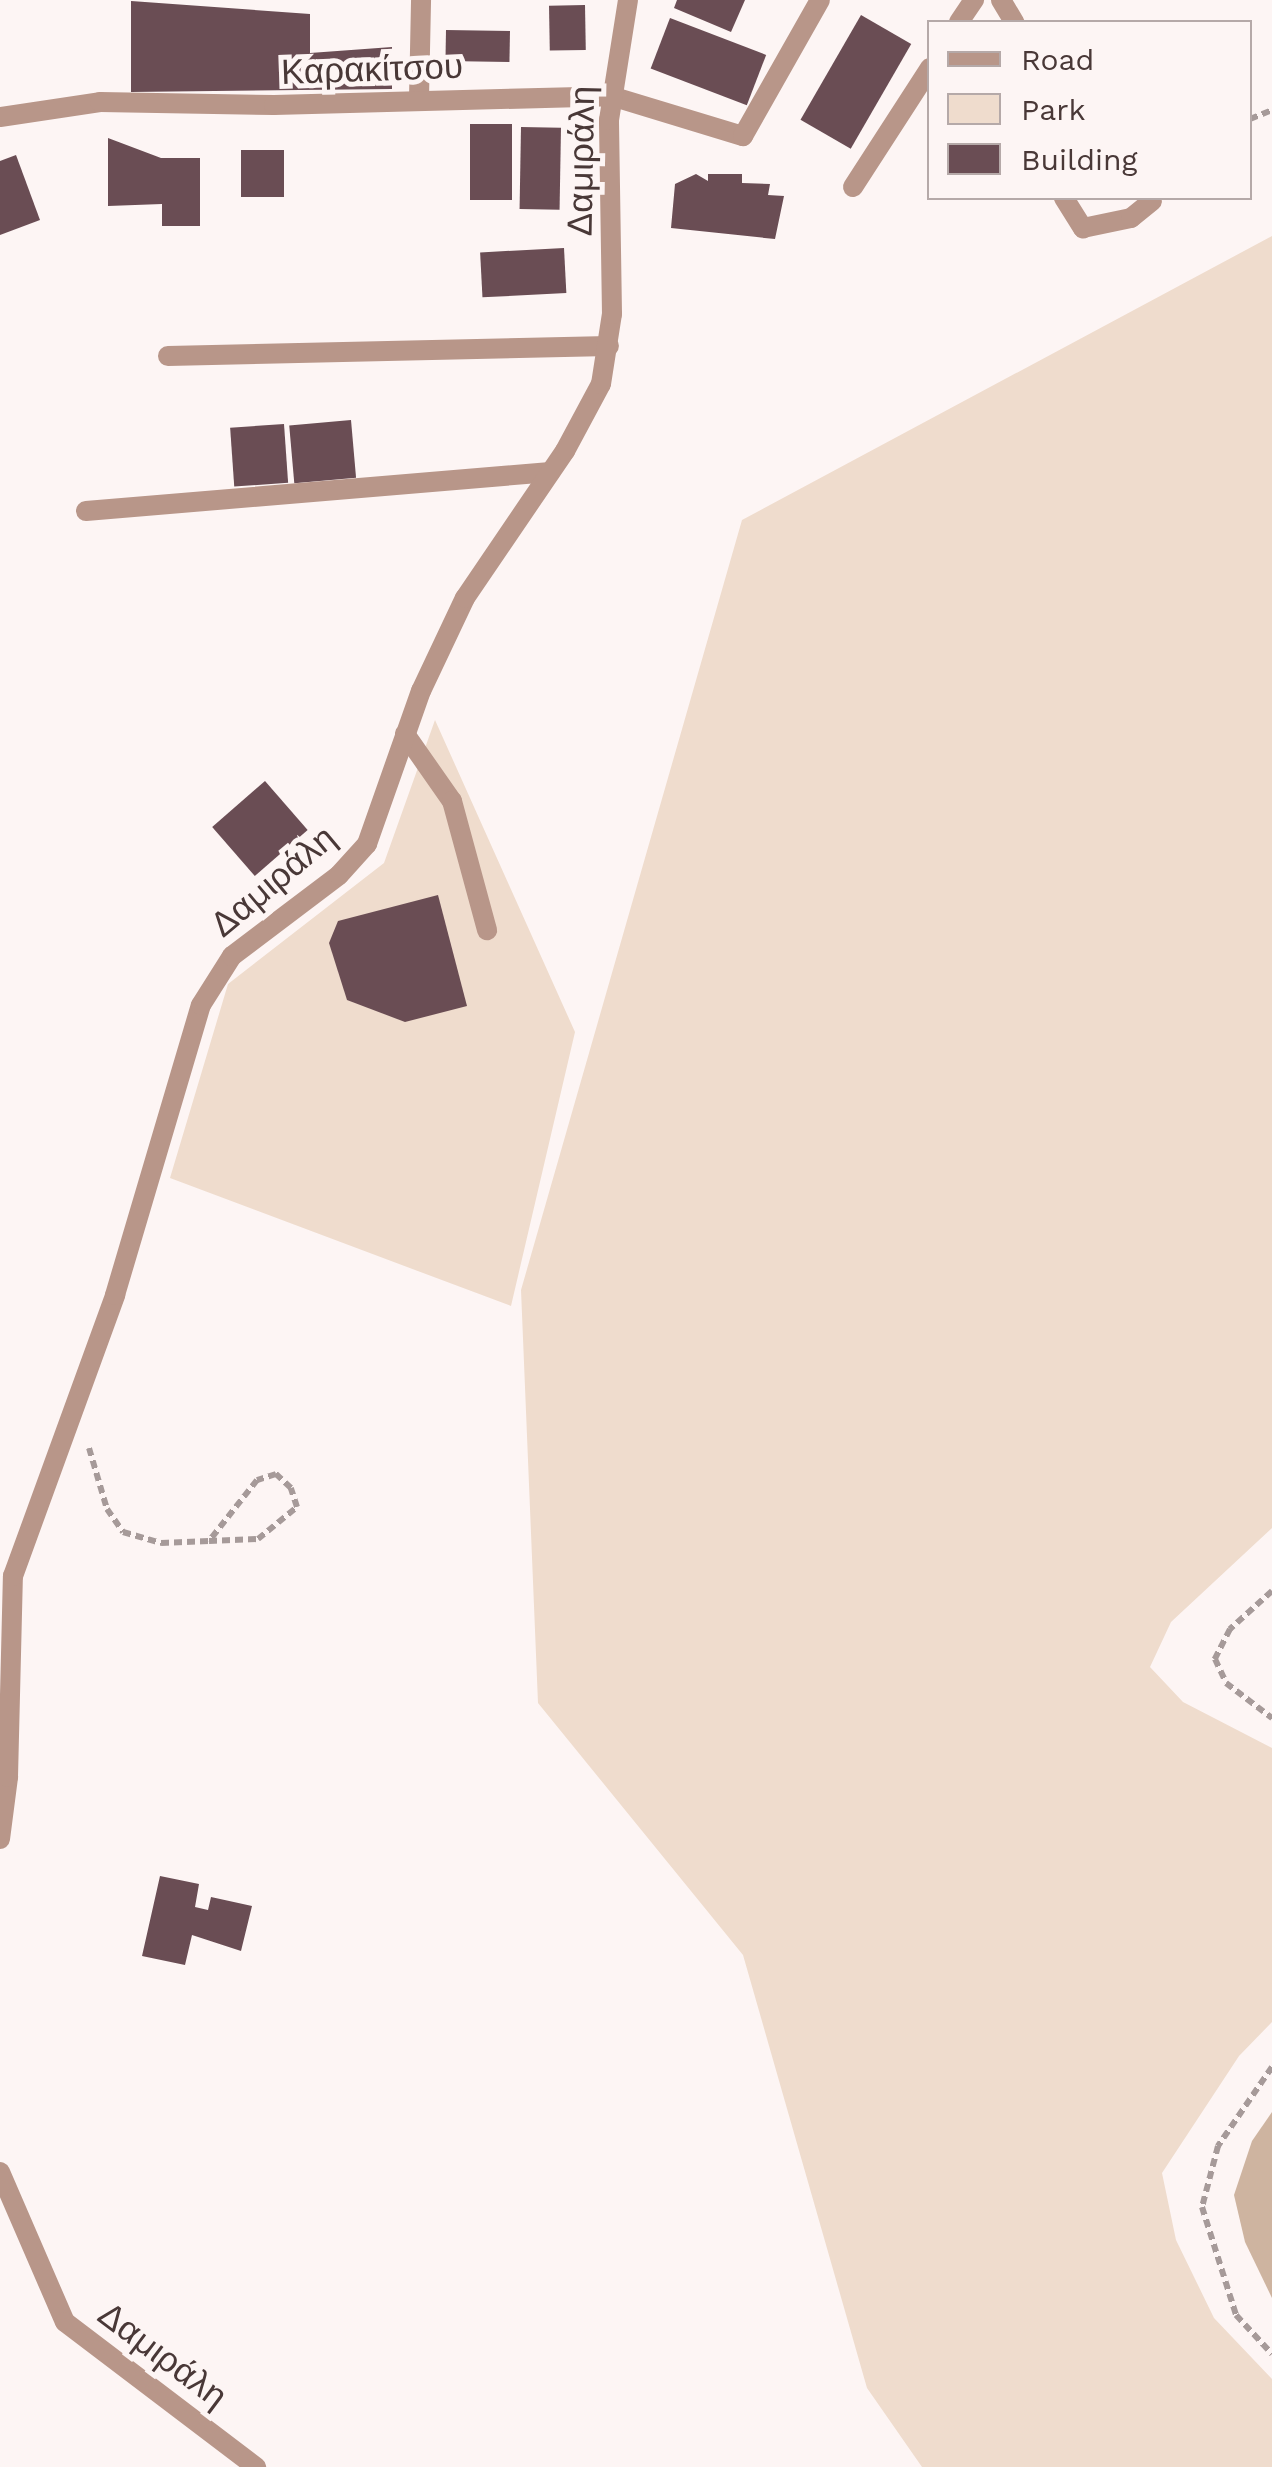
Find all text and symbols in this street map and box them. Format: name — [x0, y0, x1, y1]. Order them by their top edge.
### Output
legend — [927, 20, 1252, 200]
text: Road — [1021, 42, 1094, 77]
street label: Καρακίτσου — [280, 45, 464, 93]
street label: Δαμιράλη — [559, 86, 603, 236]
text: Park — [1021, 92, 1086, 127]
text: Building — [1021, 142, 1138, 177]
street label: Δαμιράλη — [202, 817, 344, 945]
street label: Δαμιράλη — [90, 2293, 236, 2417]

